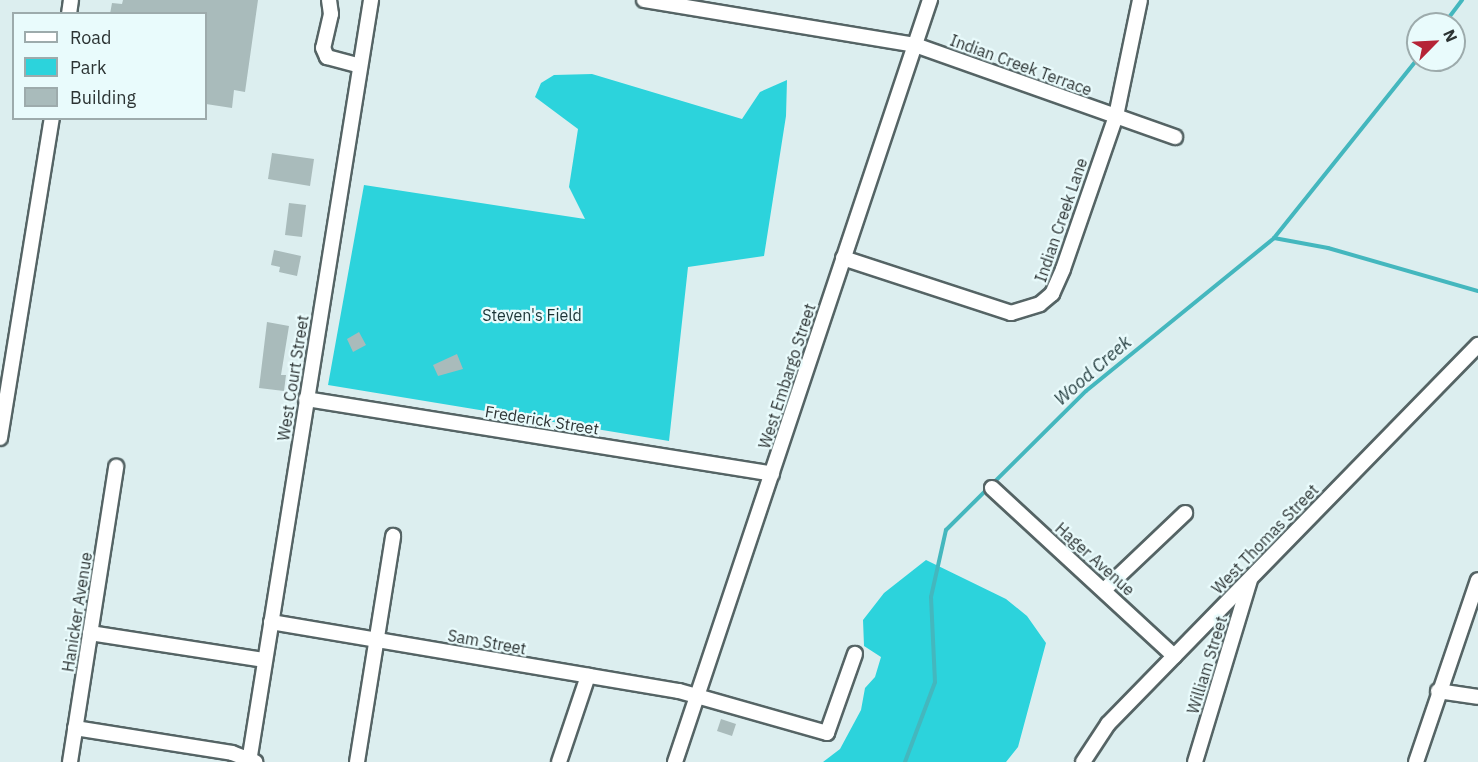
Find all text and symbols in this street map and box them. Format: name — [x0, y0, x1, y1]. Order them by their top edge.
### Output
legend — [12, 12, 207, 120]
north arrow — [1406, 12, 1466, 72]
text: Road — [70, 26, 111, 49]
text: N — [1439, 26, 1462, 45]
street label: Indian Creek Terrace — [947, 30, 1095, 100]
text: Park — [70, 56, 106, 79]
text: Building — [70, 86, 136, 109]
street label: Indian Creek Lane — [1031, 155, 1091, 285]
street label: West Embargo Street — [754, 301, 820, 451]
park label: Steven's Field — [482, 305, 582, 325]
street label: West Court Street — [274, 314, 312, 442]
water label: Wood Creek — [1050, 332, 1136, 410]
street label: Frederick Street — [484, 402, 600, 438]
street label: West Thomas Street — [1208, 480, 1322, 598]
street label: Hager Avenue — [1051, 518, 1139, 600]
street label: Hanicker Avenue — [58, 551, 96, 673]
street label: William Street — [1183, 614, 1231, 716]
street label: Sam Street — [446, 626, 528, 658]

